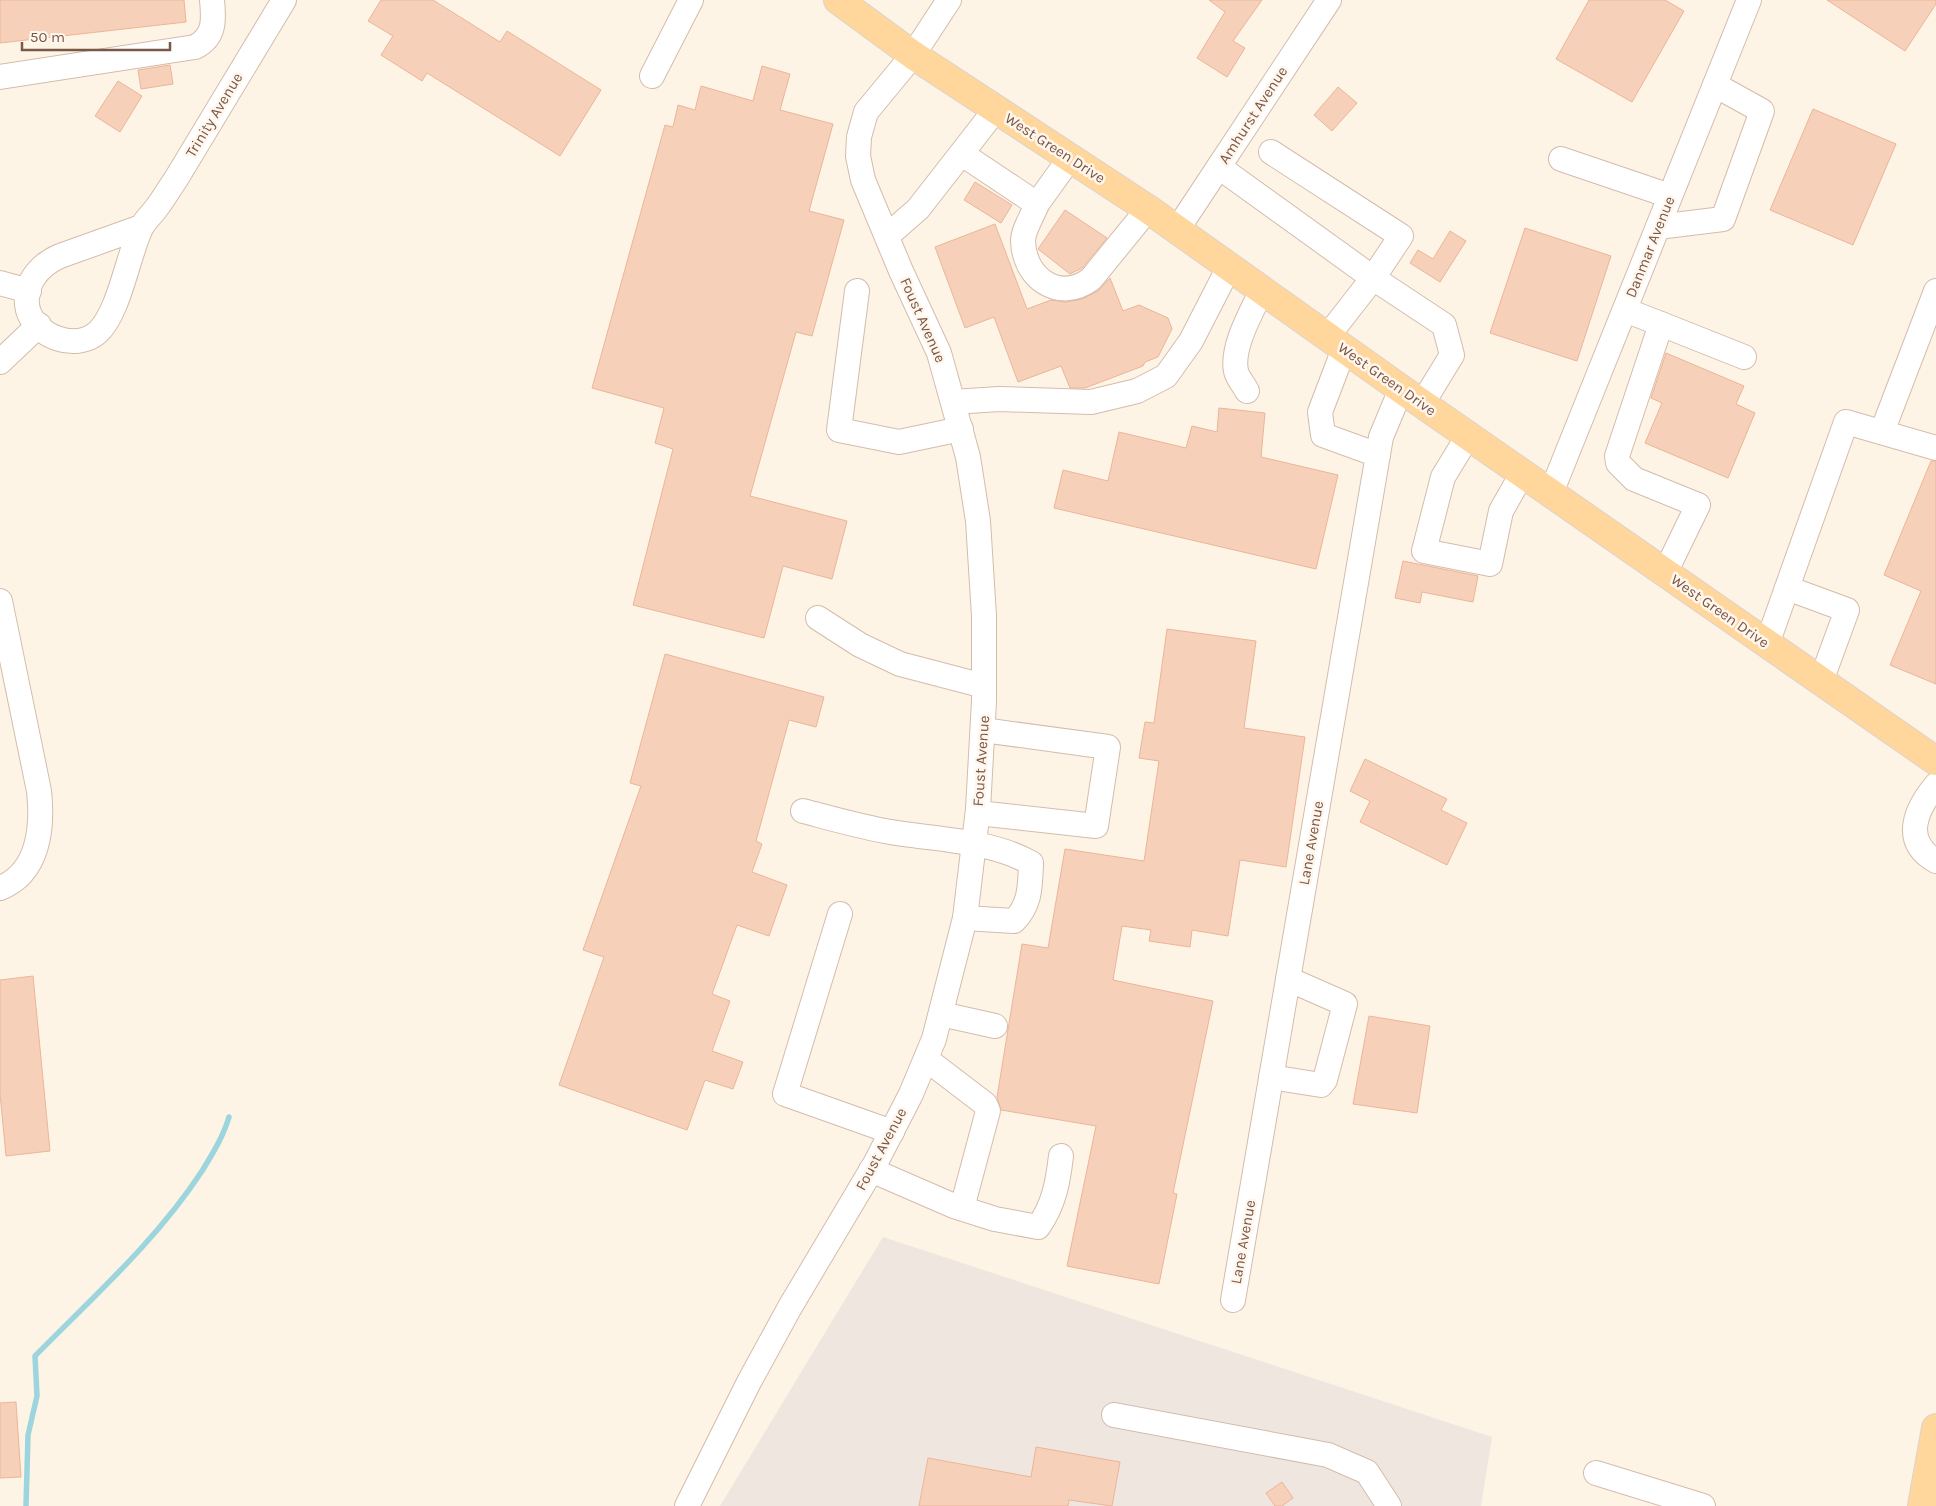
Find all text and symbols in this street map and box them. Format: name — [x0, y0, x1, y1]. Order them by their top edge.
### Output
scale bar — [22, 20, 170, 52]
text: 50 m — [30, 28, 65, 46]
street label: Amhurst Avenue — [1215, 63, 1291, 167]
street label: Trinity Avenue — [182, 69, 246, 161]
street label: West Green Drive — [1002, 109, 1108, 187]
street label: Danmar Avenue — [1621, 194, 1679, 300]
street label: Foust Avenue — [896, 275, 950, 365]
street label: West Green Drive — [1334, 338, 1440, 420]
street label: West Green Drive — [1667, 570, 1773, 652]
street label: Foust Avenue — [969, 715, 993, 807]
street label: Lane Avenue — [1295, 800, 1327, 886]
street label: Foust Avenue — [852, 1105, 910, 1193]
street label: Lane Avenue — [1227, 1199, 1259, 1285]

